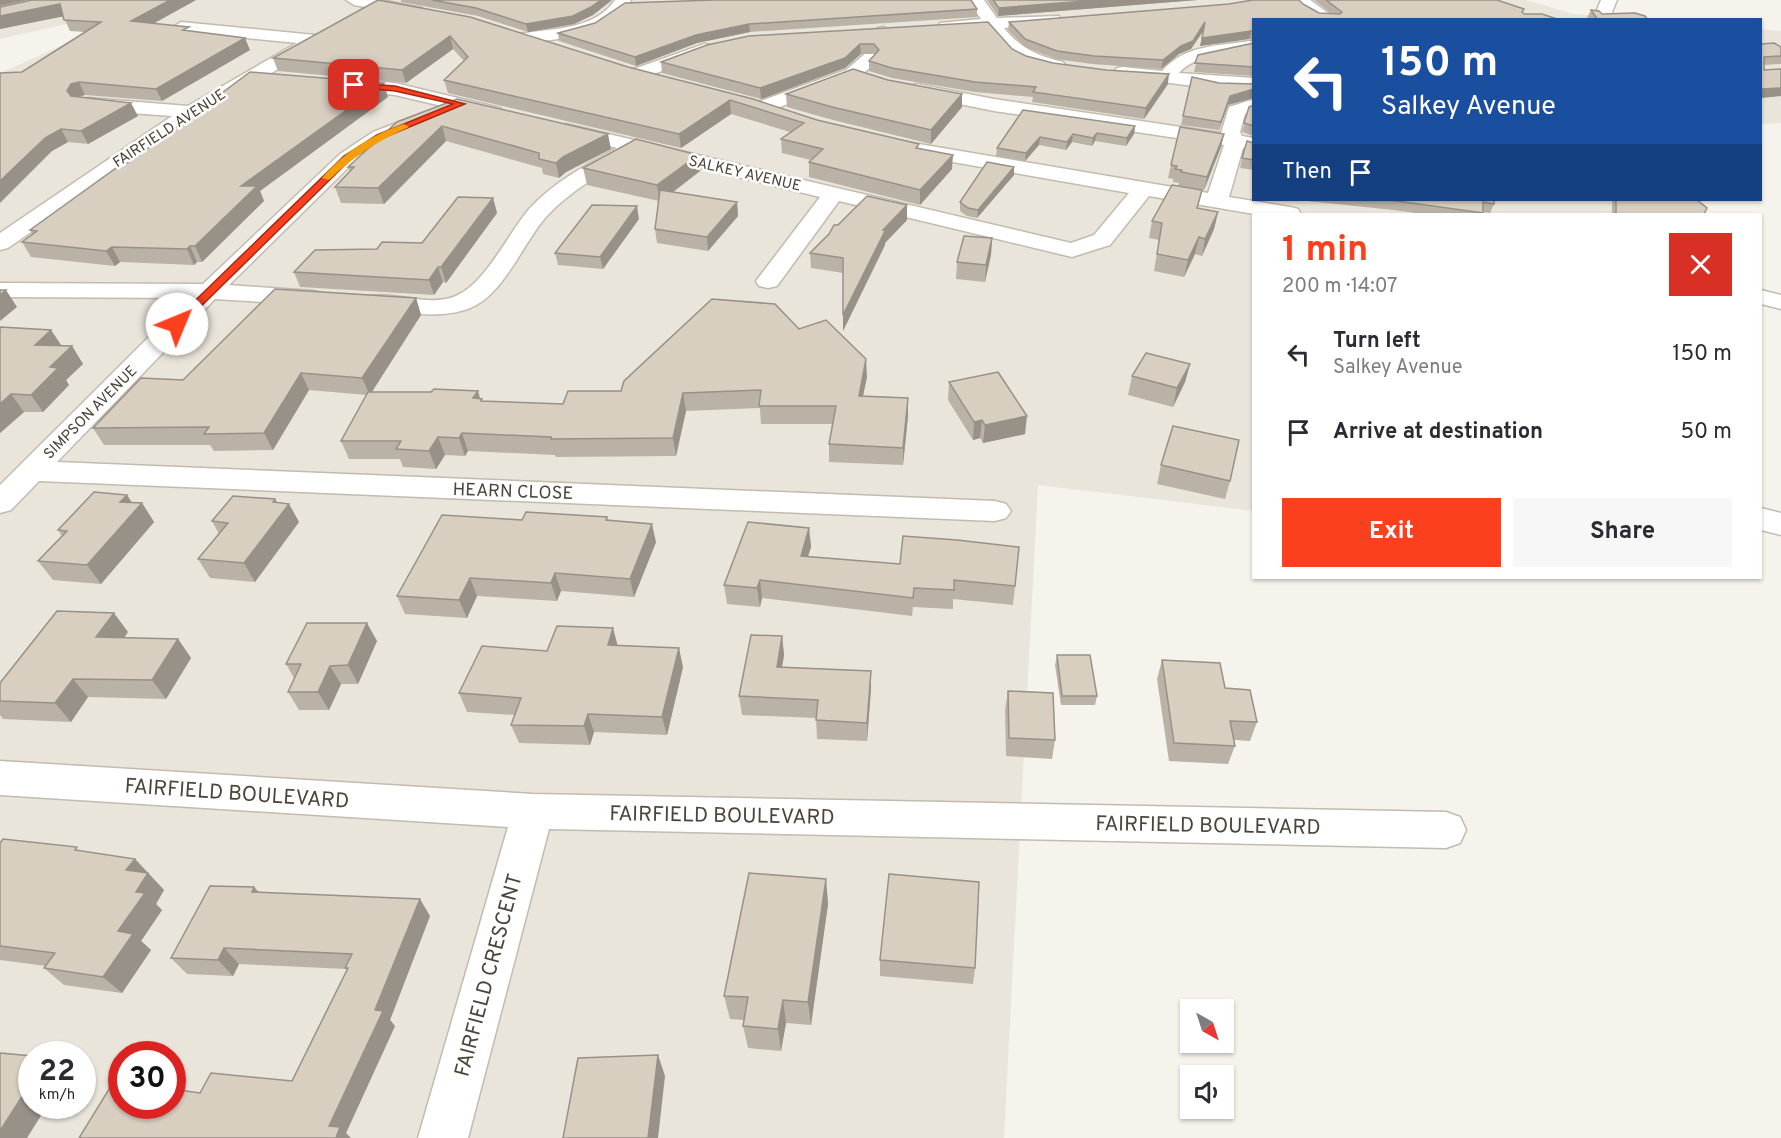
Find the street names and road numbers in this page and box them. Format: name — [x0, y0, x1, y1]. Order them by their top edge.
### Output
street label: FAIRFIELD AVENUE — [110, 86, 230, 173]
street label: SALKEY AVENUE — [687, 152, 803, 197]
street label: SIMPSON AVENUE — [40, 362, 142, 464]
street label: HEARN CLOSE — [452, 479, 574, 506]
street label: FAIRFIELD BOULEVARD — [124, 773, 350, 816]
street label: FAIRFIELD BOULEVARD — [609, 801, 835, 832]
street label: FAIRFIELD BOULEVARD — [1095, 811, 1321, 842]
street label: FAIRFIELD CRESCENT — [449, 871, 530, 1080]

